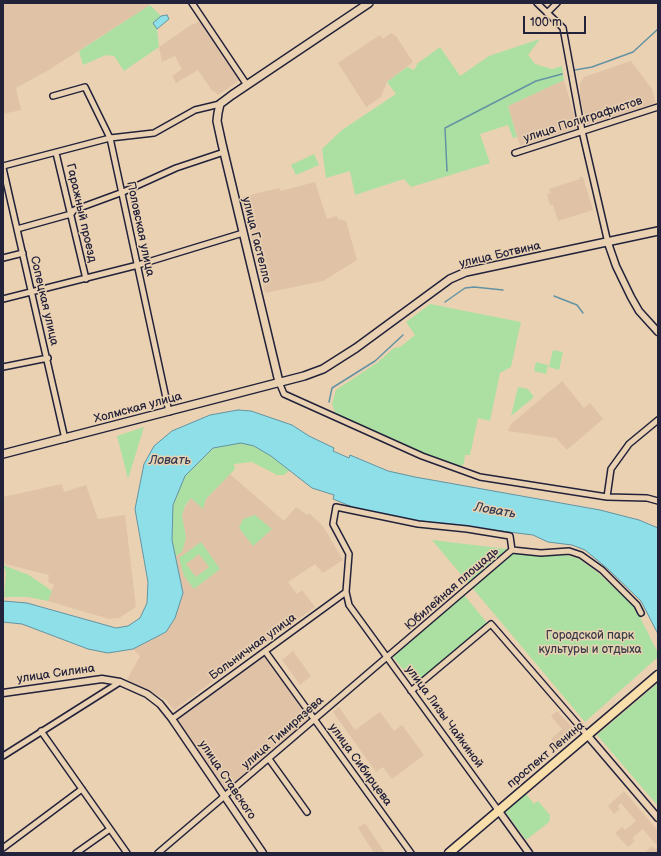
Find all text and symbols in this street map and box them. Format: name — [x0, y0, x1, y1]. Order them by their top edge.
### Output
scale bar — [525, 8, 588, 34]
text: 100 m — [530, 15, 562, 30]
street label: улица Полиграфистов — [522, 94, 644, 146]
street label: Гаражный проезд — [63, 162, 99, 264]
street label: Половская улица — [123, 180, 157, 278]
street label: улица Гастелло — [238, 195, 274, 285]
street label: улица Ботвина — [458, 239, 542, 271]
street label: Сопецкая улица — [27, 255, 61, 347]
street label: Холмская улица — [92, 389, 184, 427]
water label: Ловать — [149, 453, 191, 469]
water label: Ловать — [473, 500, 517, 522]
street label: Юбилейная площадь — [402, 544, 502, 634]
street label: Больничная улица — [207, 611, 299, 683]
park label: Городской парк культуры и отдыха — [538, 629, 642, 657]
street label: улица Силина — [16, 661, 96, 687]
street label: улица Лизы Чайкиной — [402, 663, 486, 771]
street label: улица Тимирязева — [239, 693, 327, 773]
street label: проспект Ленина — [504, 719, 588, 791]
street label: улица Сибирцева — [325, 721, 395, 809]
street label: улица Ставского — [195, 738, 259, 822]

